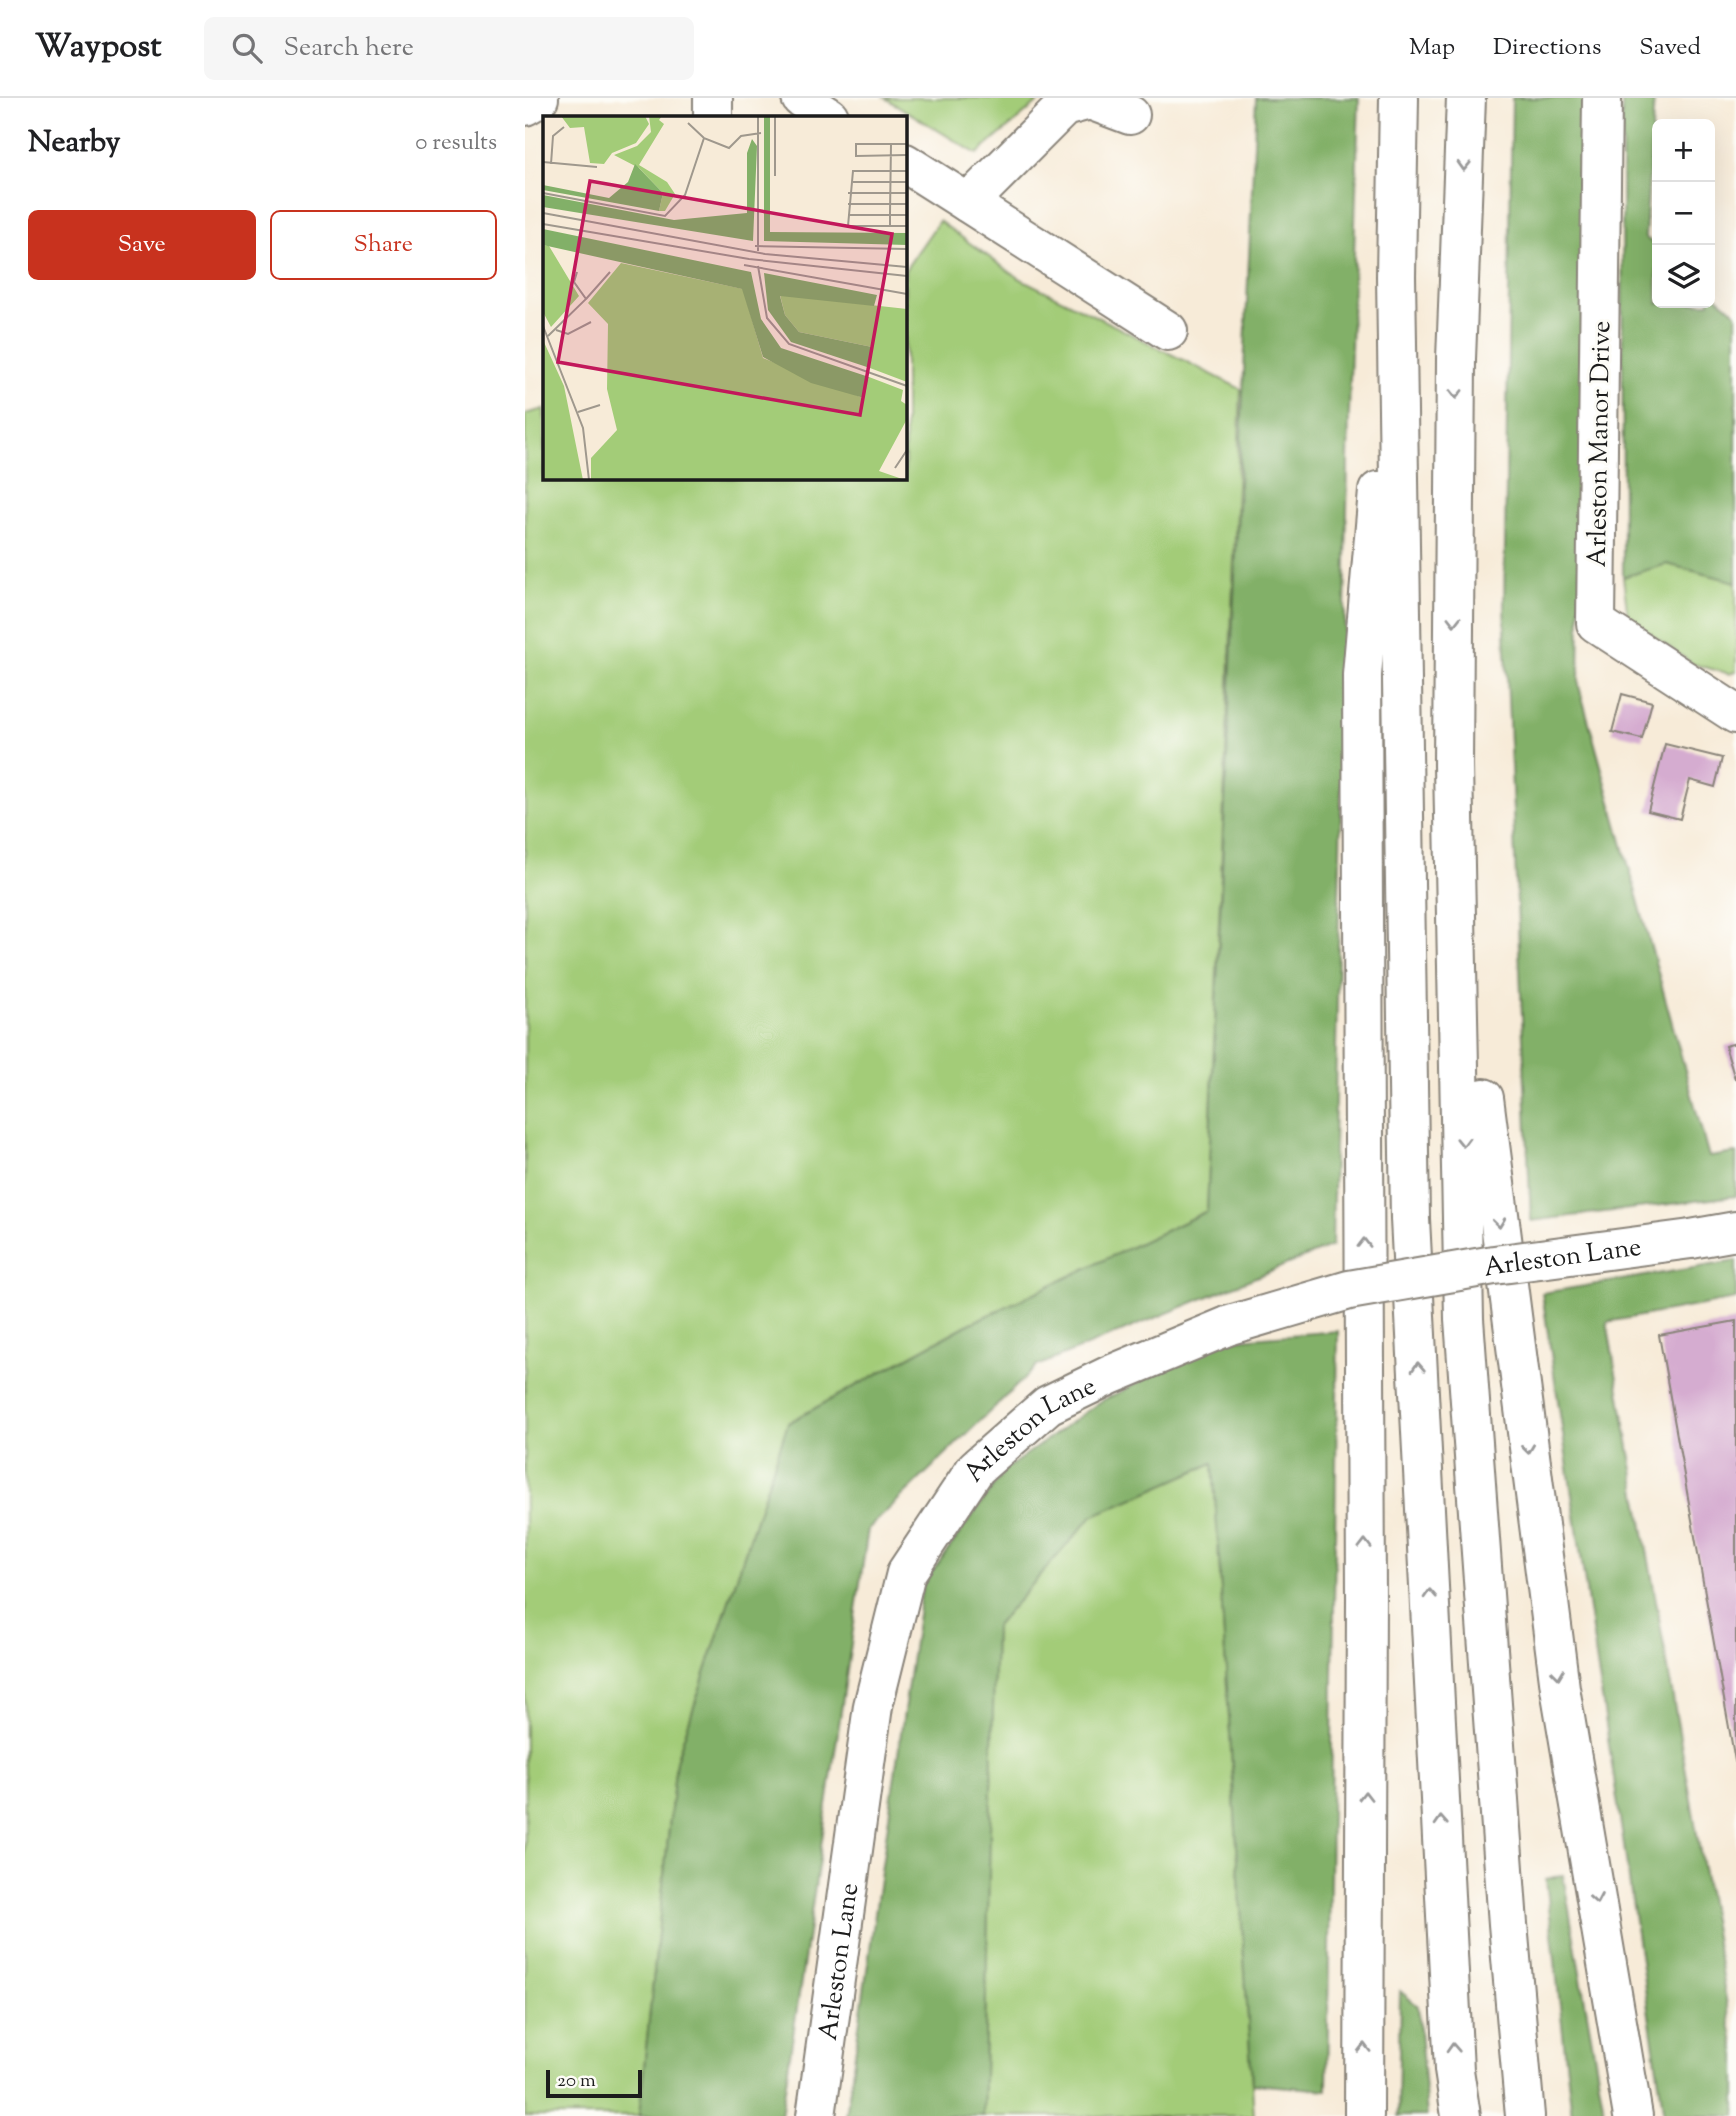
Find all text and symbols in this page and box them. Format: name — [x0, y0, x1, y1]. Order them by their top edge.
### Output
search box — [204, 17, 694, 80]
text: Waypost — [35, 24, 162, 72]
icon: search — [228, 29, 266, 67]
text: Search here — [284, 30, 414, 67]
text: Map — [1409, 31, 1455, 65]
text: Directions — [1493, 31, 1601, 65]
text: Saved — [1639, 31, 1701, 65]
inset map — [543, 116, 907, 480]
map controls — [1652, 119, 1715, 308]
button: + — [1652, 119, 1715, 182]
text: Nearby — [28, 122, 120, 165]
text: 0 results — [415, 127, 497, 160]
one-way arrow — [1456, 161, 1471, 172]
button: − — [1652, 182, 1715, 245]
button: Save — [28, 210, 256, 280]
button: Share — [270, 210, 497, 280]
button: layers — [1652, 245, 1715, 308]
street label: Arleston Manor Drive — [1580, 320, 1621, 568]
one-way arrow — [1448, 389, 1464, 399]
one-way arrow — [1446, 616, 1462, 627]
one-way arrow — [1455, 1137, 1470, 1148]
one-way arrow — [1491, 1217, 1506, 1229]
street label: Arleston Lane — [1481, 1230, 1644, 1287]
one-way arrow — [1356, 1237, 1372, 1248]
one-way arrow — [1410, 1361, 1425, 1372]
street label: Arleston Lane — [956, 1369, 1103, 1490]
one-way arrow — [1521, 1443, 1536, 1454]
one-way arrow — [1357, 1538, 1373, 1549]
one-way arrow — [1422, 1588, 1437, 1599]
one-way arrow — [1550, 1668, 1565, 1680]
one-way arrow — [1357, 1790, 1373, 1801]
one-way arrow — [1434, 1815, 1449, 1826]
street label: Arleston Lane — [811, 1881, 869, 2043]
one-way arrow — [1588, 1893, 1603, 1904]
one-way arrow — [1356, 2042, 1372, 2053]
one-way arrow — [1446, 2042, 1461, 2053]
scale bar — [546, 2067, 642, 2099]
text: 20 m — [557, 2068, 596, 2095]

